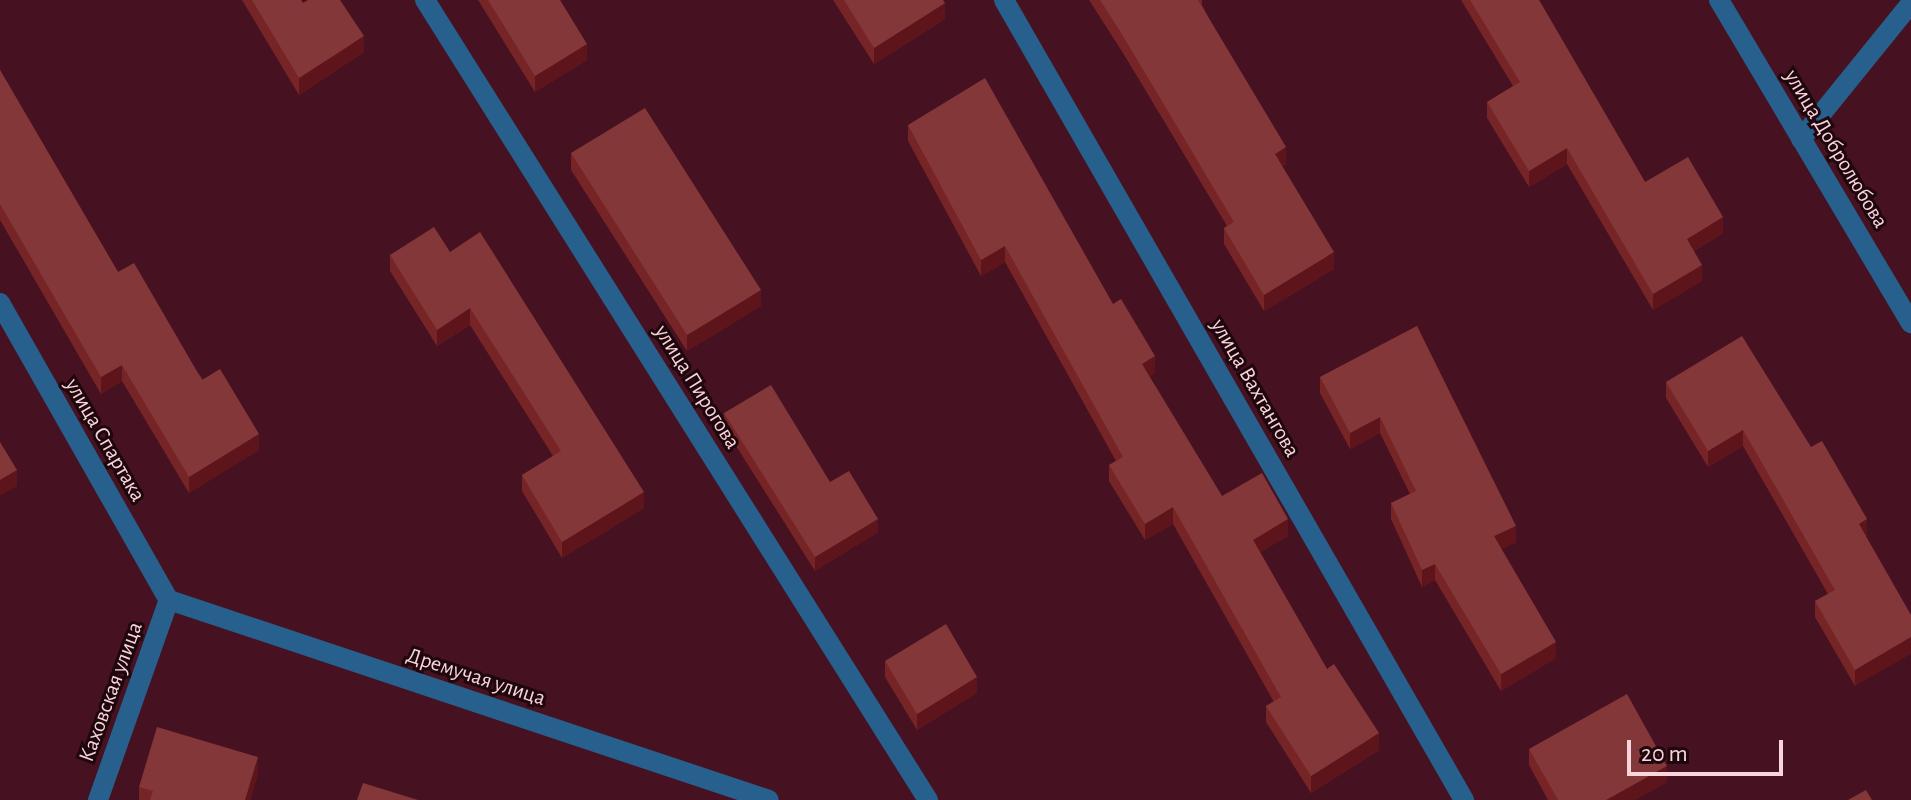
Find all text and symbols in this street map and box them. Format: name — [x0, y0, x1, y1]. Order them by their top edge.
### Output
street label: улица Добролюбова — [1778, 65, 1894, 233]
street label: улица Вахтангова — [1205, 314, 1305, 462]
street label: улица Пирогова — [648, 320, 746, 454]
street label: улица Спартака — [59, 374, 151, 506]
street label: Каховская улица — [73, 618, 149, 766]
street label: Дремучая улица — [403, 642, 549, 712]
scale bar — [1631, 724, 1787, 774]
text: 20 m — [1641, 742, 1688, 766]

